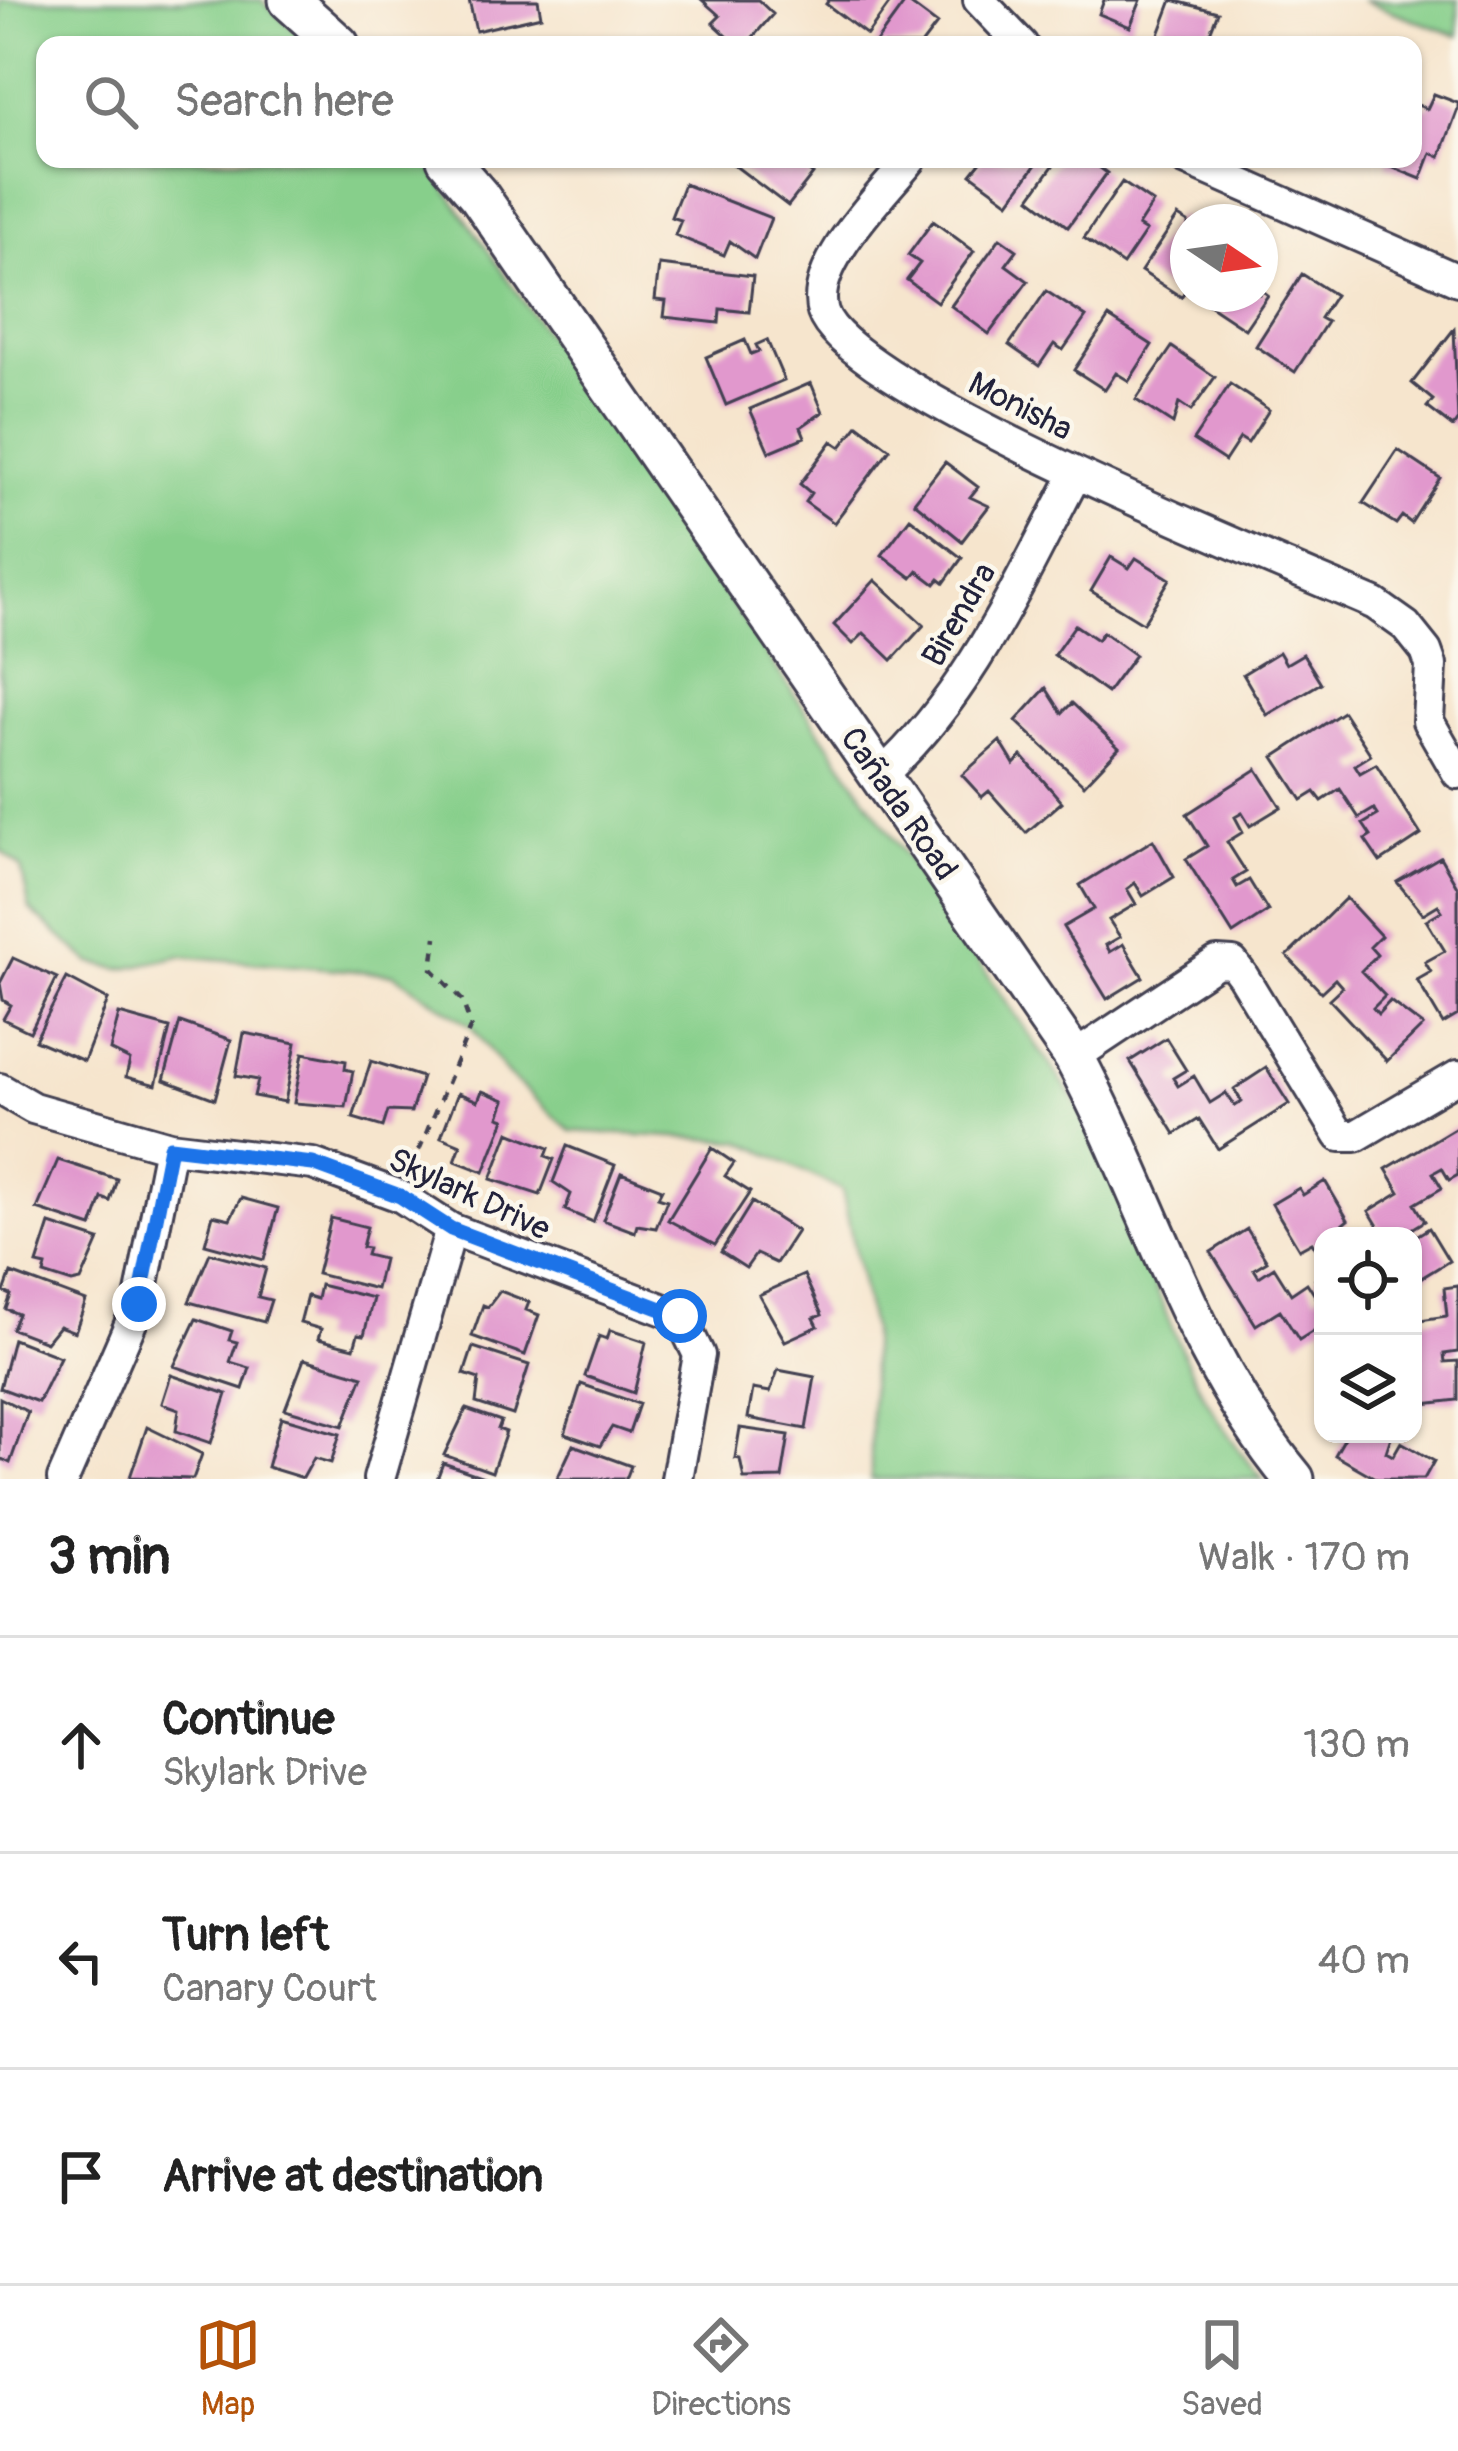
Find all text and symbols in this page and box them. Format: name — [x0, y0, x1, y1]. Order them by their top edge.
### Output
search box — [36, 36, 1422, 168]
icon: search — [78, 69, 144, 135]
text: Search here — [174, 74, 394, 130]
north arrow — [1170, 204, 1278, 312]
street label: Monisha — [961, 363, 1079, 450]
street label: Birendra — [913, 555, 1005, 674]
street label: Cañada Road — [831, 720, 966, 888]
street label: Skylark Drive — [382, 1139, 557, 1250]
map controls — [1314, 1227, 1422, 1443]
button: locate — [1314, 1227, 1422, 1335]
route end — [112, 1277, 166, 1331]
route start — [653, 1289, 707, 1343]
button: layers — [1314, 1335, 1422, 1443]
text: 3 min — [48, 1525, 170, 1589]
text: Walk · 170 m — [1198, 1533, 1410, 1582]
text: Continue — [162, 1692, 335, 1748]
icon: ahead — [48, 1712, 114, 1778]
text: 130 m — [1303, 1720, 1410, 1769]
text: Skylark Drive — [162, 1748, 367, 1797]
text: Turn left — [162, 1908, 329, 1964]
icon: left — [48, 1928, 114, 1994]
text: 40 m — [1318, 1936, 1410, 1985]
text: Canary Court — [162, 1964, 377, 2013]
icon: arrive — [48, 2144, 114, 2210]
text: Arrive at destination — [162, 2149, 543, 2205]
tab: Map — [195, 2312, 261, 2425]
tab: Directions — [651, 2312, 791, 2425]
tab: Saved — [1181, 2312, 1263, 2425]

